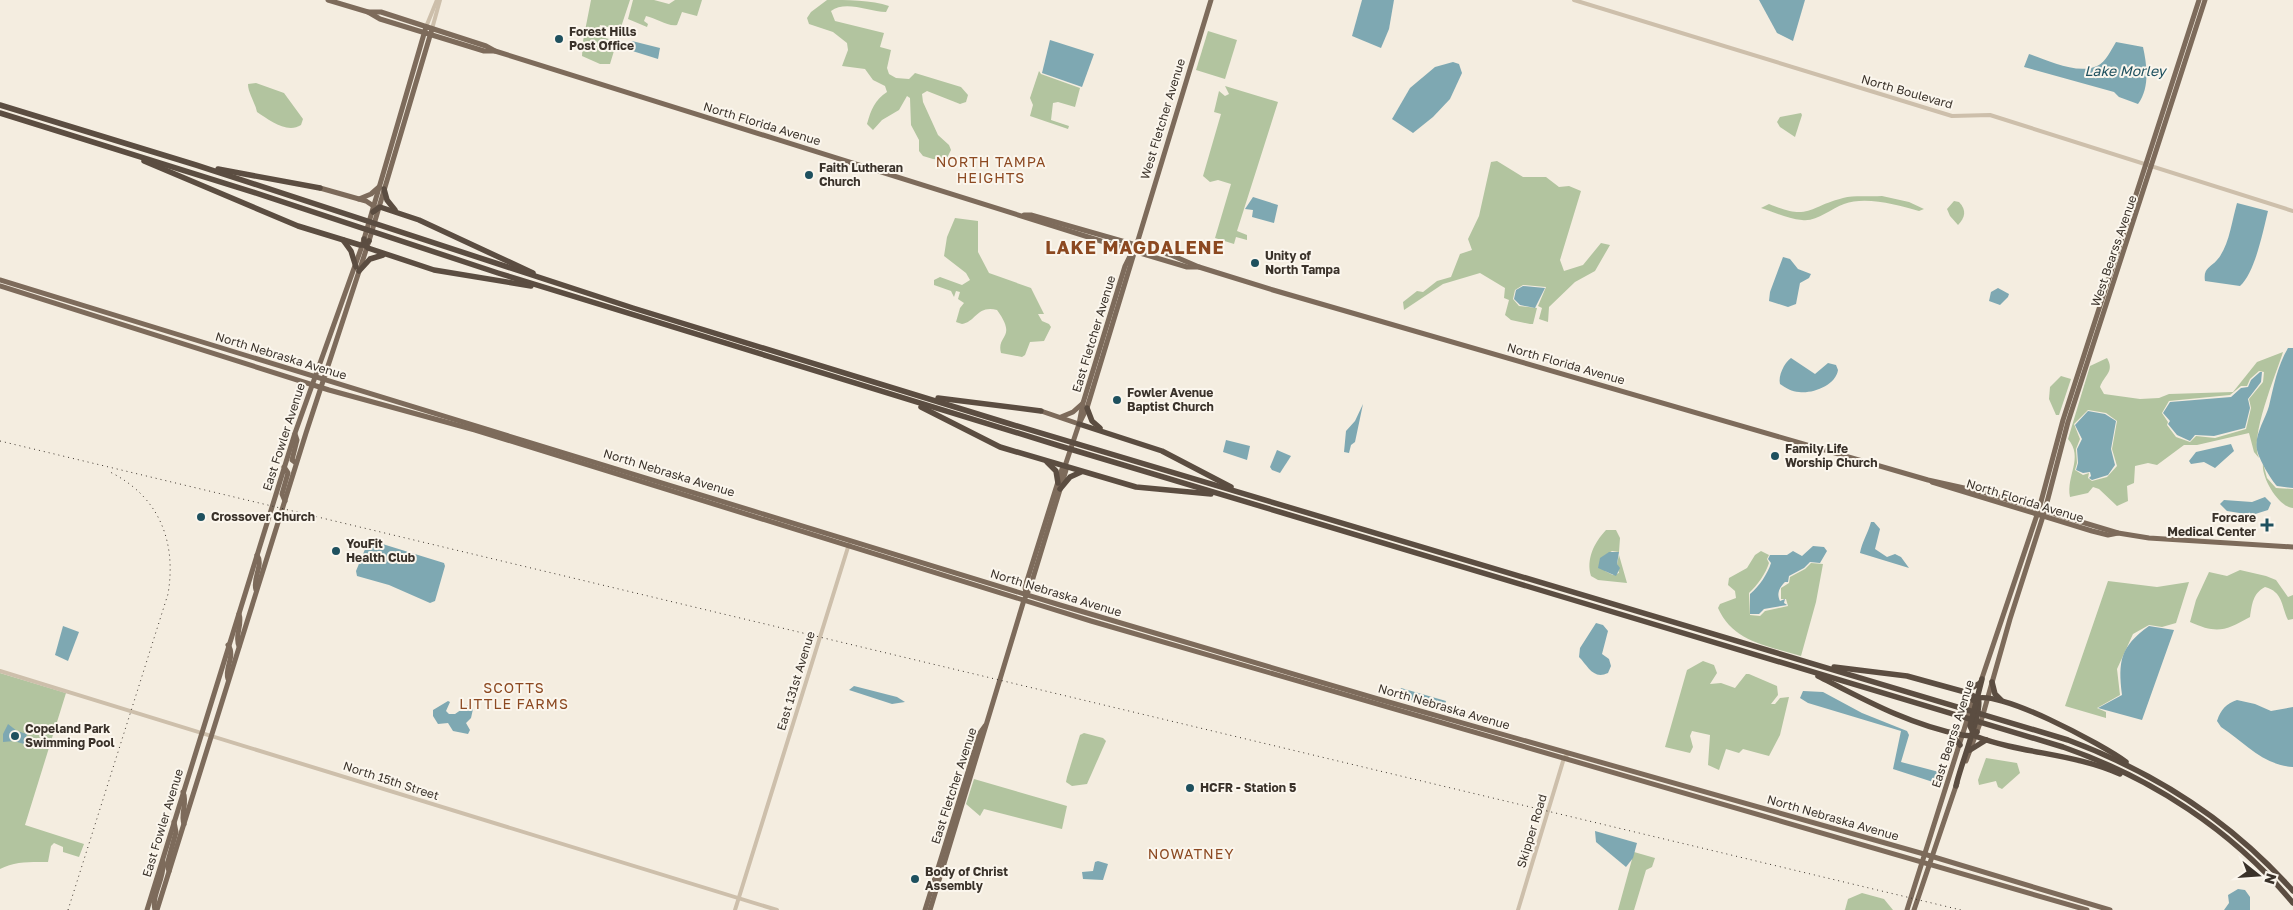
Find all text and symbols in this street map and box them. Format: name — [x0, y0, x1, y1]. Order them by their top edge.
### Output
place label: Forest Hills Post Office — [569, 24, 637, 53]
marker: Forest Hills Post Office — [553, 33, 565, 45]
street label: West Fletcher Avenue — [1137, 57, 1188, 181]
water label: Lake Morley — [2084, 62, 2168, 79]
street label: North Boulevard — [1860, 71, 1955, 112]
street label: North Florida Avenue — [702, 99, 823, 149]
district label: NORTH TAMPA HEIGHTS — [936, 153, 1046, 186]
place label: Faith Lutheran Church — [819, 160, 903, 189]
marker: Faith Lutheran Church — [803, 169, 815, 181]
street label: West Bearss Avenue — [2087, 193, 2140, 308]
district label: LAKE MAGDALENE — [1045, 236, 1225, 258]
place label: Unity of North Tampa — [1265, 248, 1340, 277]
marker: Unity of North Tampa — [1249, 257, 1261, 269]
street label: East Fletcher Avenue — [1069, 273, 1118, 394]
street label: North Nebraska Avenue — [214, 328, 349, 383]
street label: North Florida Avenue — [1505, 340, 1627, 388]
street label: East Fowler Avenue — [259, 381, 308, 493]
place label: Fowler Avenue Baptist Church — [1127, 385, 1214, 414]
marker: Fowler Avenue Baptist Church — [1111, 394, 1123, 406]
place label: Family Life Worship Church — [1785, 441, 1878, 470]
street label: North Nebraska Avenue — [602, 445, 737, 500]
marker: Family Life Worship Church — [1769, 450, 1781, 462]
street label: North Florida Avenue — [1965, 476, 2086, 526]
place label: Crossover Church — [211, 509, 315, 524]
place label: Forcare Medical Center — [2167, 510, 2256, 539]
marker: Crossover Church — [195, 511, 207, 523]
marker: Forcare Medical Center — [2260, 518, 2274, 532]
place label: YouFit Health Club — [346, 536, 416, 565]
marker: YouFit Health Club — [330, 545, 342, 557]
street label: North Nebraska Avenue — [989, 565, 1124, 620]
street label: East 131st Avenue — [773, 629, 818, 732]
street label: East Bearss Avenue — [1928, 678, 1977, 790]
district label: SCOTTS LITTLE FARMS — [459, 679, 569, 712]
street label: North Nebraska Avenue — [1377, 681, 1512, 733]
place label: Copeland Park Swimming Pool — [25, 721, 114, 750]
street label: East Fletcher Avenue — [928, 726, 979, 846]
marker: Copeland Park Swimming Pool — [9, 730, 21, 742]
street label: North 15th Street — [341, 758, 441, 803]
street label: East Fowler Avenue — [139, 767, 186, 879]
place label: HCFR - Station 5 — [1200, 780, 1296, 795]
marker: HCFR - Station 5 — [1184, 782, 1196, 794]
street label: Skipper Road — [1513, 792, 1550, 870]
street label: North Nebraska Avenue — [1766, 792, 1901, 844]
district label: NOWATNEY — [1148, 845, 1234, 862]
north arrow — [2233, 850, 2283, 900]
place label: Body of Christ Assembly — [925, 864, 1008, 893]
text: N — [2261, 871, 2281, 887]
marker: Body of Christ Assembly — [909, 873, 921, 885]

